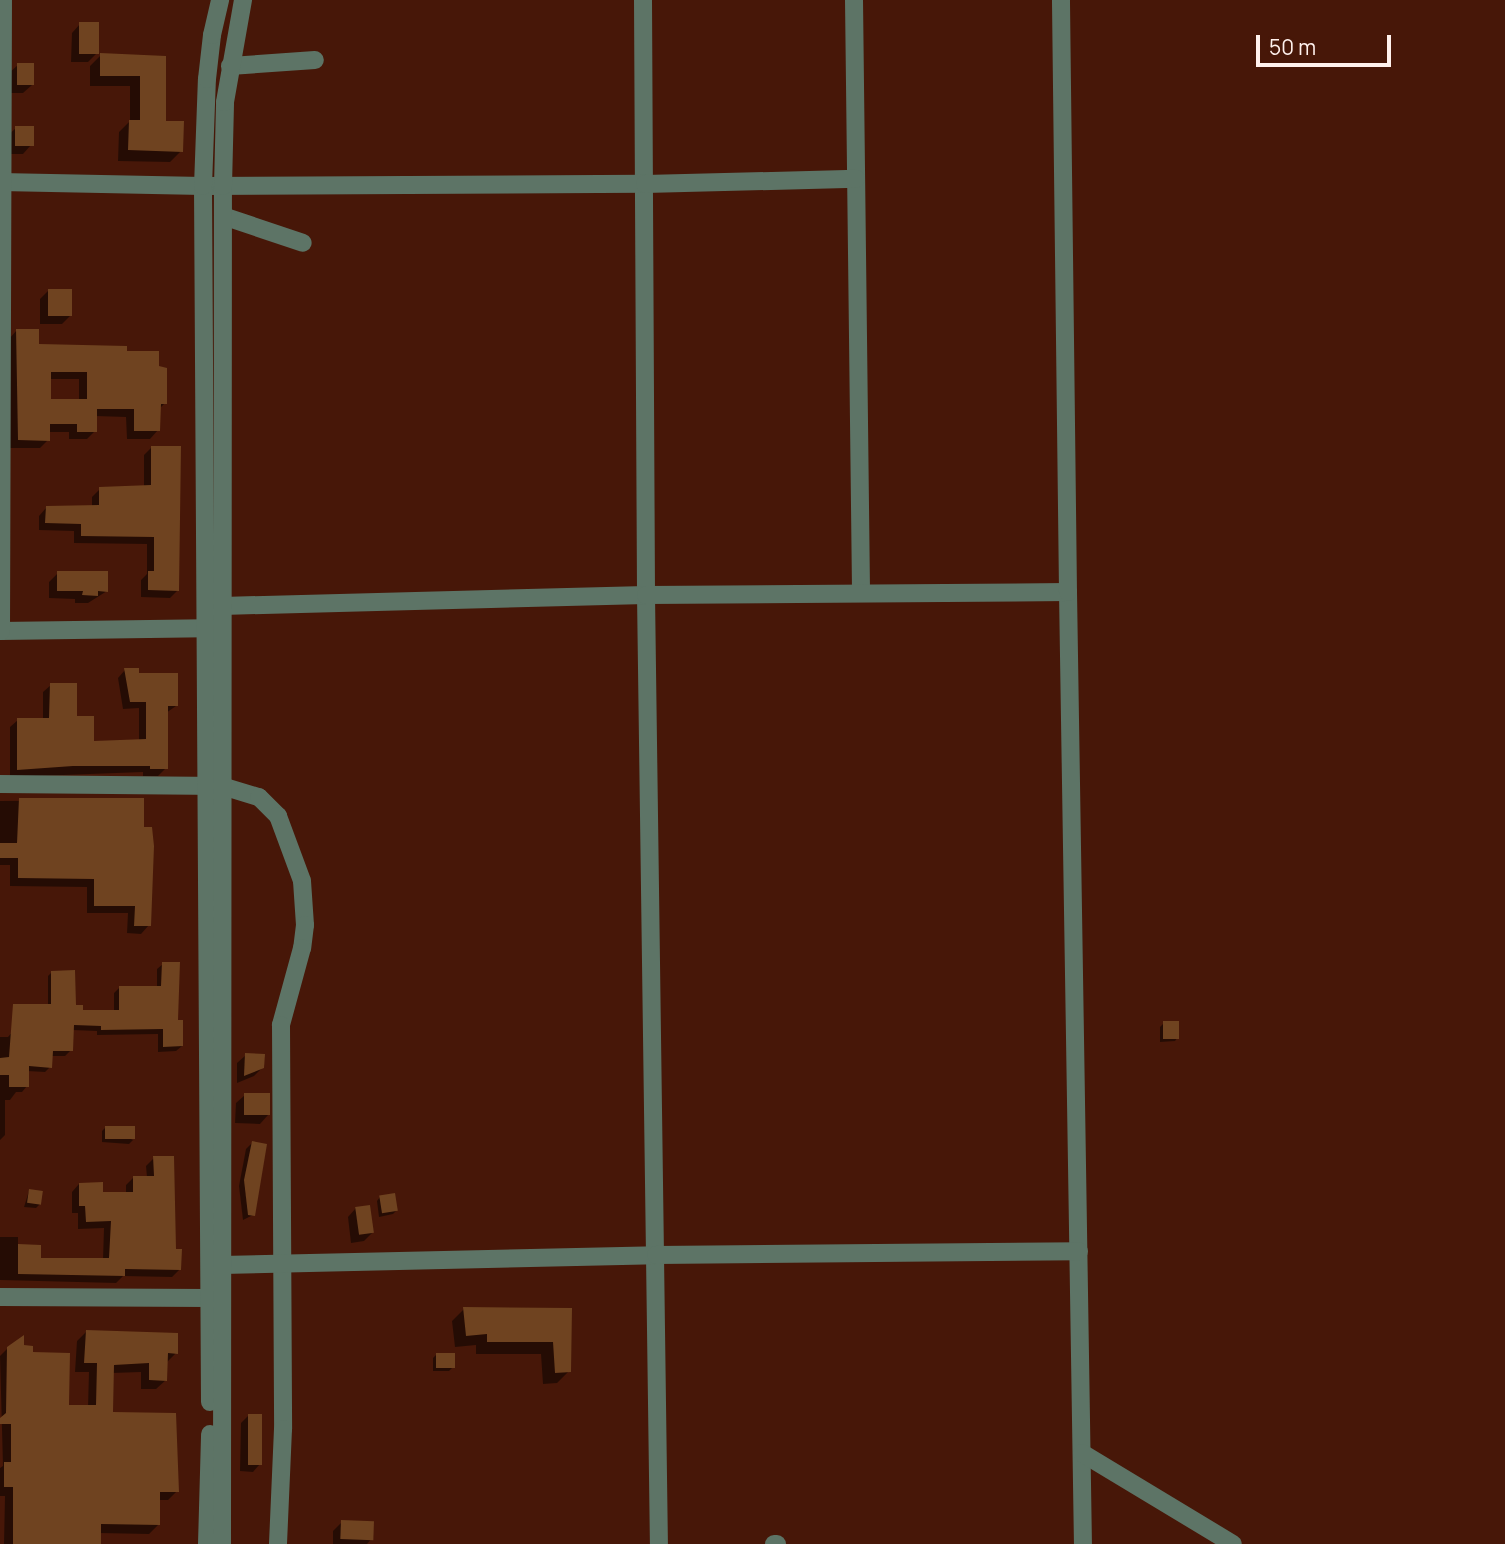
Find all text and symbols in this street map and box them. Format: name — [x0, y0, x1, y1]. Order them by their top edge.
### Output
scale bar — [1260, 21, 1395, 65]
text: 50 m — [1269, 33, 1316, 61]

